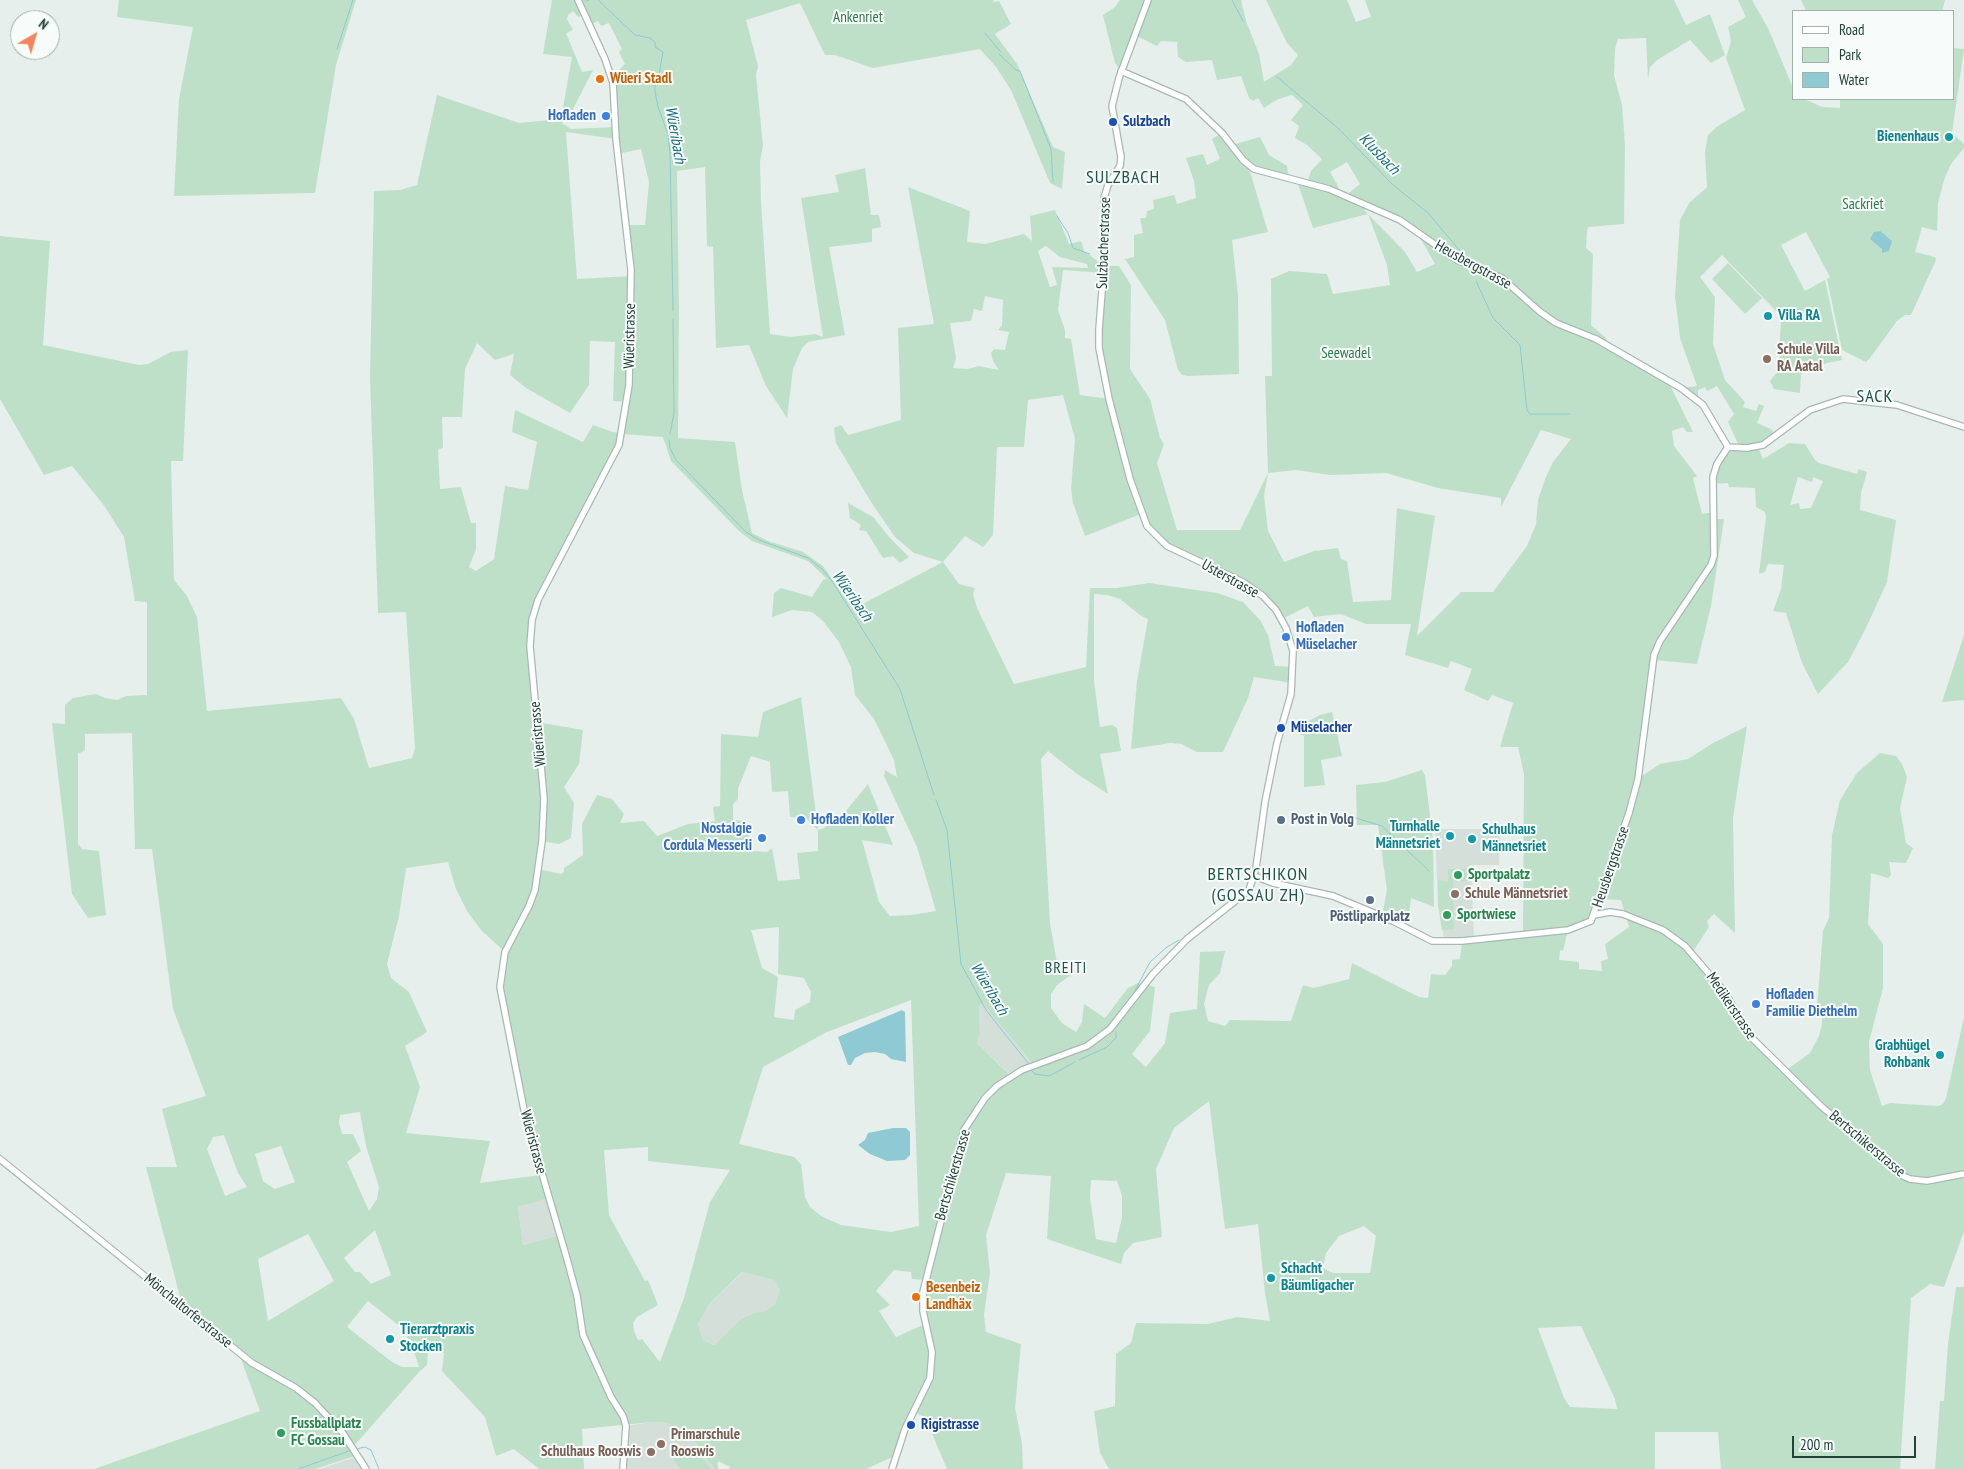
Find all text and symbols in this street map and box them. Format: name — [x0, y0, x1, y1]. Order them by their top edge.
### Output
park label: Ankenriet — [833, 9, 883, 27]
north arrow — [10, 10, 60, 60]
legend — [1792, 10, 1954, 100]
text: N — [35, 15, 52, 33]
text: Road — [1839, 20, 1865, 39]
text: Park — [1839, 45, 1861, 64]
place label: Wüeri Stadl — [610, 70, 672, 88]
text: Water — [1839, 70, 1869, 89]
marker: Wüeri Stadl — [594, 73, 606, 85]
water label: Wüeribach — [661, 105, 689, 165]
place label: Hofladen — [548, 107, 596, 125]
marker: Hofladen — [600, 110, 612, 122]
place label: Sulzbach — [1123, 113, 1170, 131]
marker: Sulzbach — [1107, 116, 1119, 128]
place label: Bienenhaus — [1877, 128, 1939, 146]
water label: Klusbach — [1355, 129, 1403, 179]
marker: Bienenhaus — [1943, 131, 1955, 143]
district label: SULZBACH — [1085, 167, 1161, 189]
park label: Sackriet — [1842, 196, 1884, 214]
street label: Sulzbacherstrasse — [1093, 197, 1115, 289]
street label: Heusbergstrasse — [1432, 237, 1514, 293]
street label: Wüeristrasse — [620, 303, 640, 369]
place label: Villa RA — [1778, 307, 1820, 325]
marker: Villa RA — [1762, 310, 1774, 322]
place label: Schule Villa RA Aatal — [1777, 341, 1840, 376]
park label: Seewadel — [1321, 345, 1371, 363]
marker: Schule Villa RA Aatal — [1761, 353, 1773, 365]
district label: SACK — [1856, 386, 1894, 408]
street label: Usterstrasse — [1198, 556, 1262, 602]
water label: Wüeribach — [828, 567, 876, 625]
place label: Hofladen Müselacher — [1296, 619, 1357, 654]
marker: Hofladen Müselacher — [1280, 631, 1292, 643]
street label: Wüeristrasse — [526, 701, 550, 767]
place label: Müselacher — [1291, 719, 1352, 737]
marker: Müselacher — [1275, 722, 1287, 734]
place label: Hofladen Koller — [811, 811, 894, 829]
place label: Post in Volg — [1291, 811, 1354, 829]
marker: Hofladen Koller — [795, 814, 807, 826]
marker: Post in Volg — [1275, 814, 1287, 826]
place label: Turnhalle Männetsriet — [1376, 818, 1440, 853]
place label: Nostalgie Cordula Messerli — [664, 820, 752, 855]
place label: Schulhaus Männetsriet — [1482, 821, 1546, 856]
street label: Heusbergstrasse — [1589, 824, 1633, 910]
marker: Turnhalle Männetsriet — [1444, 830, 1456, 842]
marker: Nostalgie Cordula Messerli — [756, 832, 768, 844]
marker: Schulhaus Männetsriet — [1466, 833, 1478, 845]
district label: BERTSCHIKON (GOSSAU ZH) — [1206, 864, 1310, 906]
place label: Sportpalatz — [1468, 866, 1530, 884]
marker: Sportpalatz — [1452, 869, 1464, 881]
place label: Schule Männetsriet — [1465, 885, 1568, 903]
marker: Schule Männetsriet — [1449, 888, 1461, 900]
marker: Pöstliparkplatz — [1364, 894, 1376, 906]
place label: Sportwiese — [1457, 906, 1516, 924]
place label: Pöstliparkplatz — [1330, 908, 1410, 926]
marker: Sportwiese — [1441, 909, 1453, 921]
district label: BREITI — [1044, 958, 1088, 978]
water label: Wüeribach — [966, 959, 1012, 1019]
street label: Medikerstrasse — [1702, 969, 1760, 1043]
place label: Hofladen Familie Diethelm — [1766, 986, 1857, 1021]
marker: Hofladen Familie Diethelm — [1750, 998, 1762, 1010]
place label: Grabhügel Rohbank — [1875, 1037, 1930, 1072]
marker: Grabhügel Rohbank — [1934, 1049, 1946, 1061]
street label: Bertschikerstrasse — [1825, 1107, 1909, 1181]
street label: Wüeristrasse — [516, 1108, 550, 1176]
street label: Bertschikerstrasse — [931, 1127, 975, 1223]
place label: Schacht Bäumligacher — [1281, 1260, 1354, 1295]
street label: Mönchaltorferstrasse — [140, 1270, 236, 1352]
marker: Schacht Bäumligacher — [1265, 1272, 1277, 1284]
place label: Besenbeiz Landhäx — [926, 1279, 980, 1314]
marker: Besenbeiz Landhäx — [910, 1291, 922, 1303]
place label: Tierarztpraxis Stocken — [400, 1321, 474, 1356]
marker: Tierarztpraxis Stocken — [384, 1333, 396, 1345]
place label: Fussballplatz FC Gossau — [291, 1415, 361, 1450]
place label: Rigistrasse — [921, 1416, 979, 1434]
marker: Rigistrasse — [905, 1419, 917, 1431]
place label: Primarschule Rooswis — [671, 1426, 740, 1461]
scale bar — [1794, 1426, 1918, 1458]
marker: Fussballplatz FC Gossau — [275, 1427, 287, 1439]
text: 200 m — [1800, 1435, 1833, 1454]
marker: Primarschule Rooswis — [655, 1438, 667, 1450]
place label: Schulhaus Rooswis — [541, 1443, 641, 1461]
marker: Schulhaus Rooswis — [645, 1446, 657, 1458]

